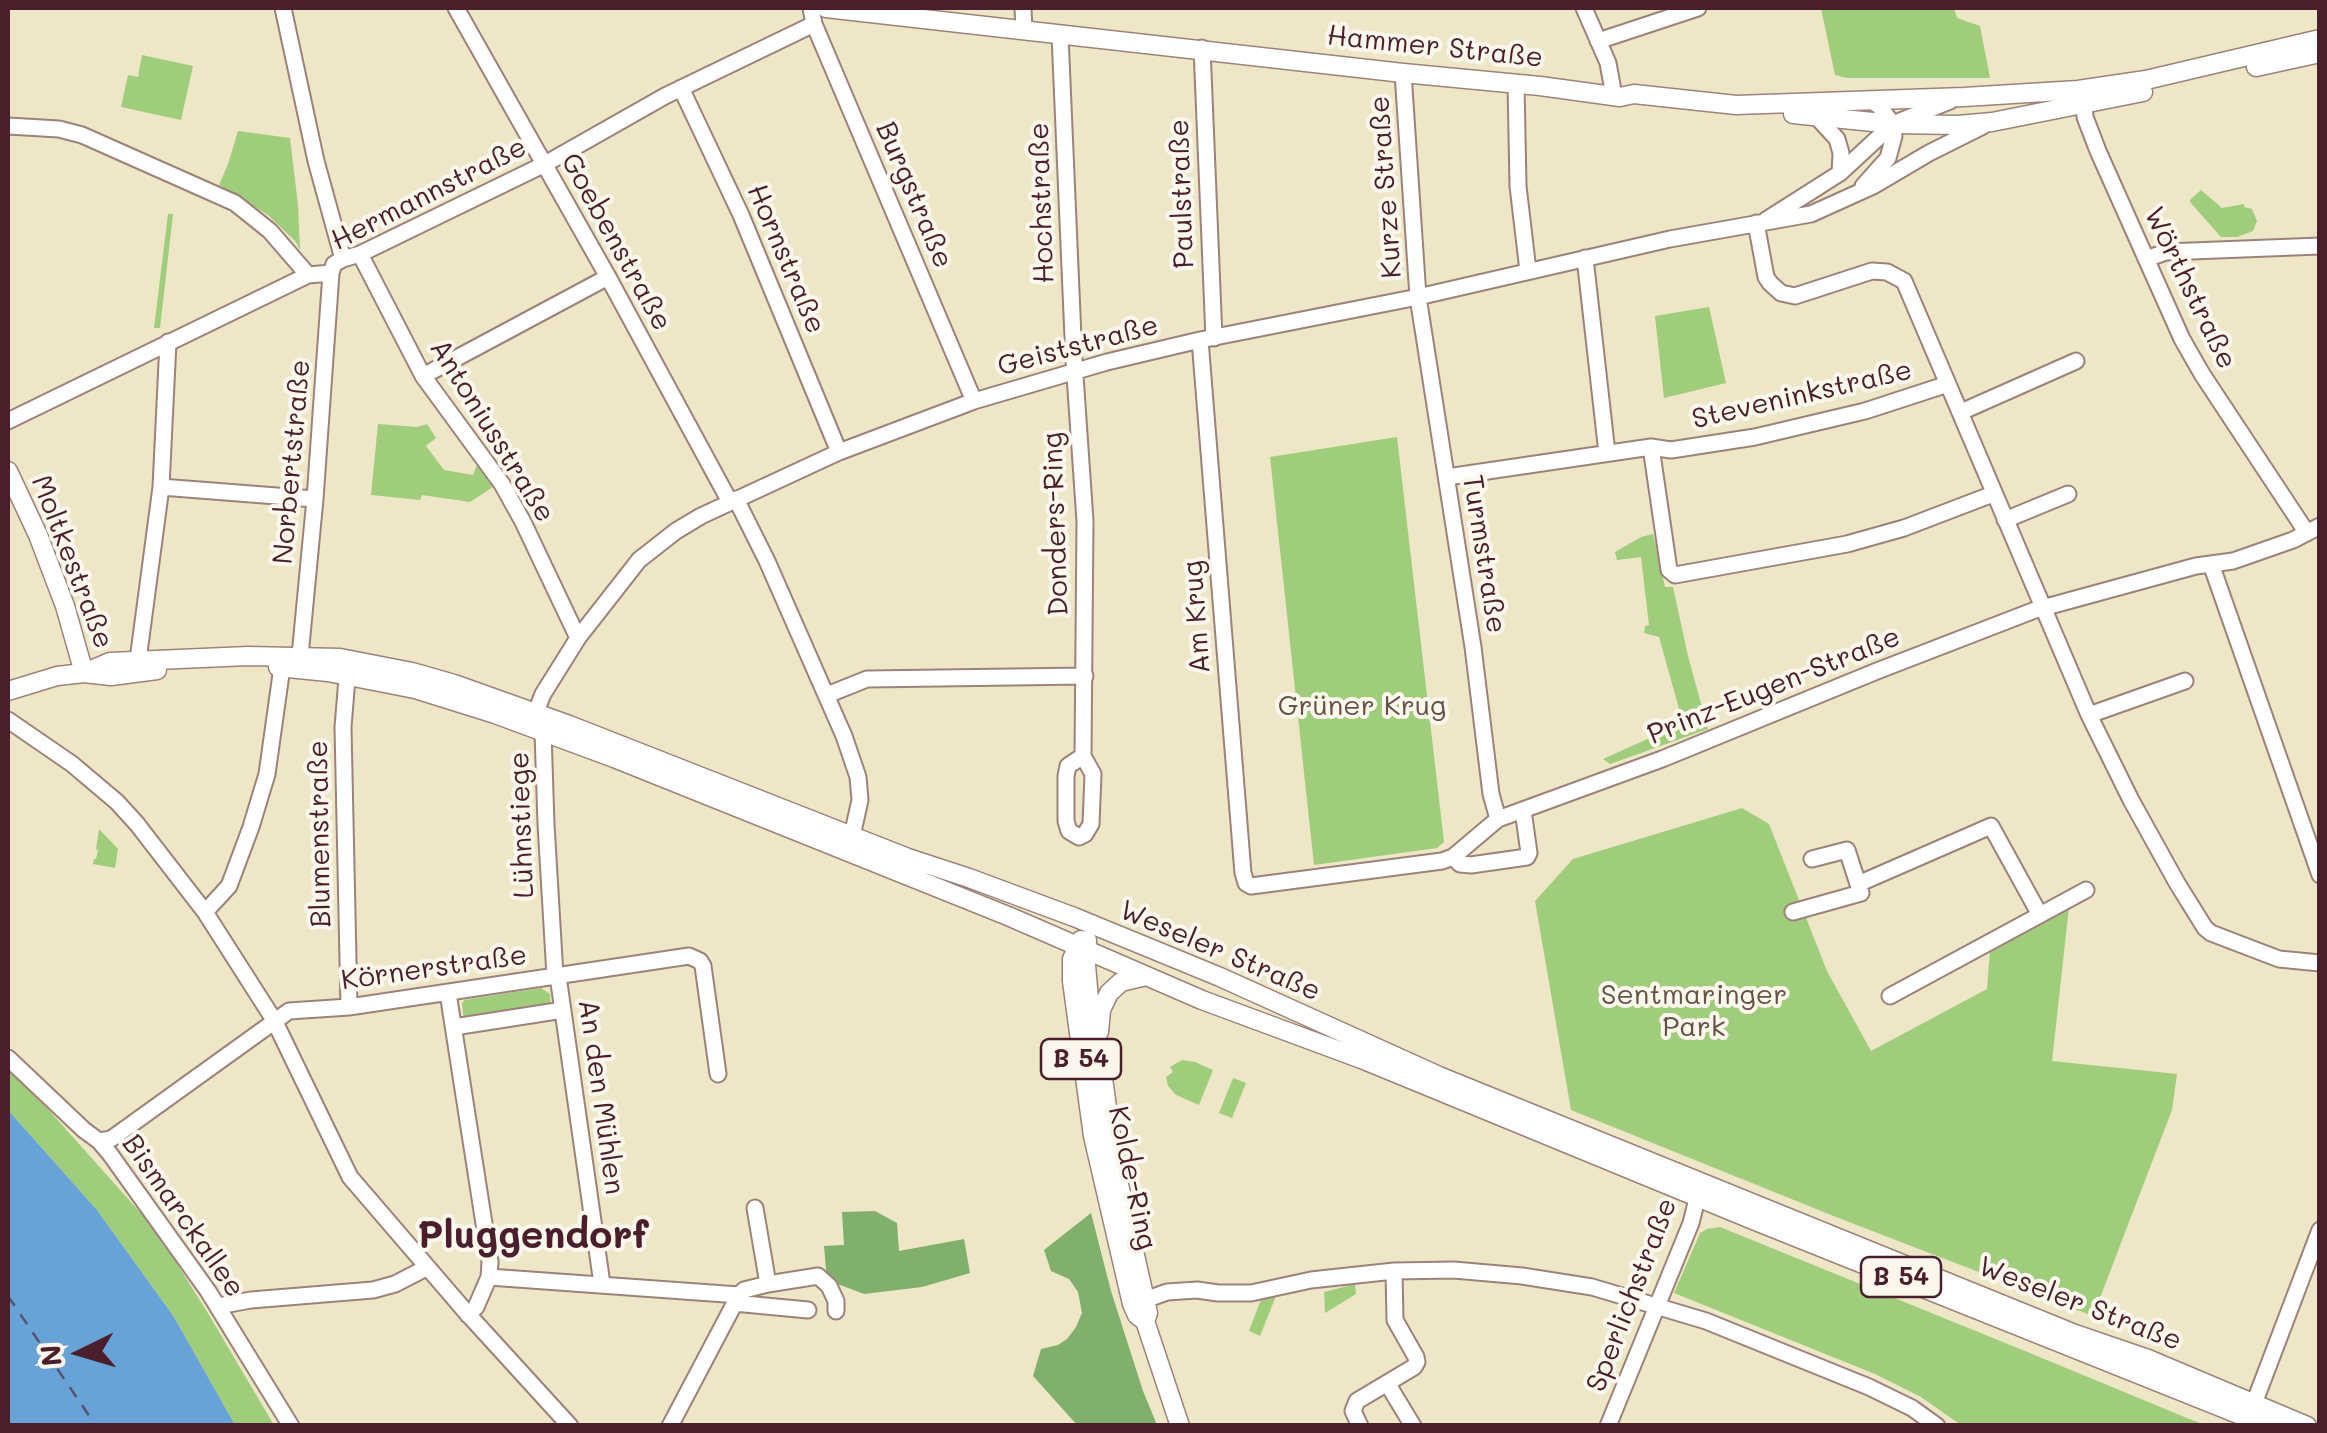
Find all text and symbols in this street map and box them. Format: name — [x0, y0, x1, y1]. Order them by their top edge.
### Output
street label: Hammer Straße — [1325, 19, 1545, 75]
street label: Kurze Straße — [1363, 95, 1409, 279]
street label: Burgstraße — [868, 117, 960, 273]
street label: Paulstraße — [1163, 119, 1201, 269]
street label: Hochstraße — [1022, 122, 1062, 284]
street label: Hermannstraße — [326, 130, 532, 258]
street label: Goebenstraße — [553, 147, 679, 337]
street label: Hornstraße — [740, 179, 832, 339]
street label: Wörthstraße — [2136, 202, 2244, 374]
street label: Geiststraße — [994, 308, 1162, 384]
street label: Antoniusstraße — [422, 333, 562, 529]
street label: Steveninkstraße — [1689, 353, 1915, 437]
street label: Norbertstraße — [266, 358, 318, 566]
street label: Donders-Ring — [1036, 431, 1076, 617]
street label: Moltkestraße — [24, 471, 120, 653]
street label: Turmstraße — [1455, 472, 1513, 636]
street label: Am Krug — [1176, 559, 1218, 675]
street label: Prinz-Eugen-Straße — [1643, 620, 1905, 752]
park label: Grüner Krug — [1278, 689, 1446, 723]
street label: Blumenstraße — [302, 740, 338, 928]
street label: Lühnstiege — [503, 751, 541, 899]
street label: Weseler Straße — [1115, 894, 1325, 1008]
street label: Körnerstraße — [339, 938, 529, 998]
park label: Sentmaringer Park — [1601, 978, 1787, 1044]
street label: An den Mühlen — [571, 997, 631, 1197]
road number: B 54 — [1041, 1039, 1121, 1079]
street label: Kolde-Ring — [1100, 1103, 1164, 1253]
street label: Bismarckallee — [114, 1128, 252, 1304]
street label: Sperlichstraße — [1580, 1193, 1684, 1397]
district label: Pluggendorf — [418, 1213, 648, 1259]
street label: Weseler Straße — [1974, 1250, 2186, 1358]
road number: B 54 — [1861, 1257, 1941, 1297]
north arrow — [30, 1303, 130, 1403]
text: N — [31, 1343, 69, 1368]

